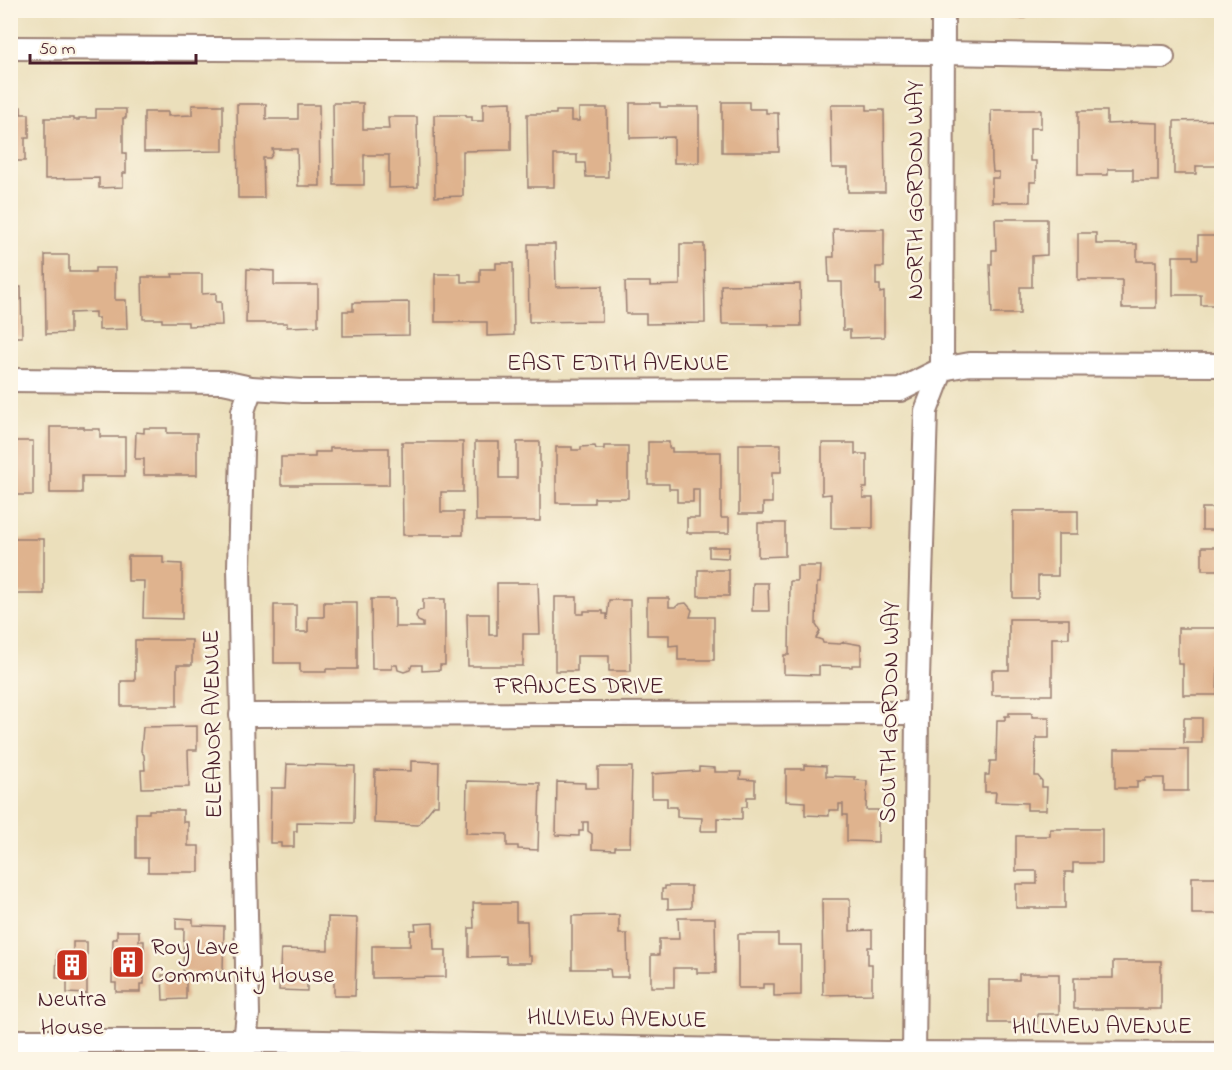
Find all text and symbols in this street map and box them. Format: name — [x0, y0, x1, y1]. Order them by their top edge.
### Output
scale bar — [30, 27, 196, 65]
text: 50 m — [39, 37, 76, 63]
street label: NORTH GORDON WAY — [899, 80, 934, 300]
street label: EAST EDITH AVENUE — [507, 347, 729, 382]
street label: SOUTH GORDON WAY — [872, 601, 910, 823]
street label: ELEANOR AVENUE — [195, 629, 233, 819]
street label: FRANCES DRIVE — [493, 670, 664, 705]
place label: Roy Lave Community House — [151, 931, 334, 995]
building icon: Roy Lave Community House — [110, 944, 146, 980]
building icon: Neutra House — [54, 947, 90, 983]
place label: Neutra House — [37, 983, 107, 1046]
street label: HILLVIEW AVENUE — [527, 1001, 707, 1039]
street label: HILLVIEW AVENUE — [1012, 1010, 1192, 1045]

